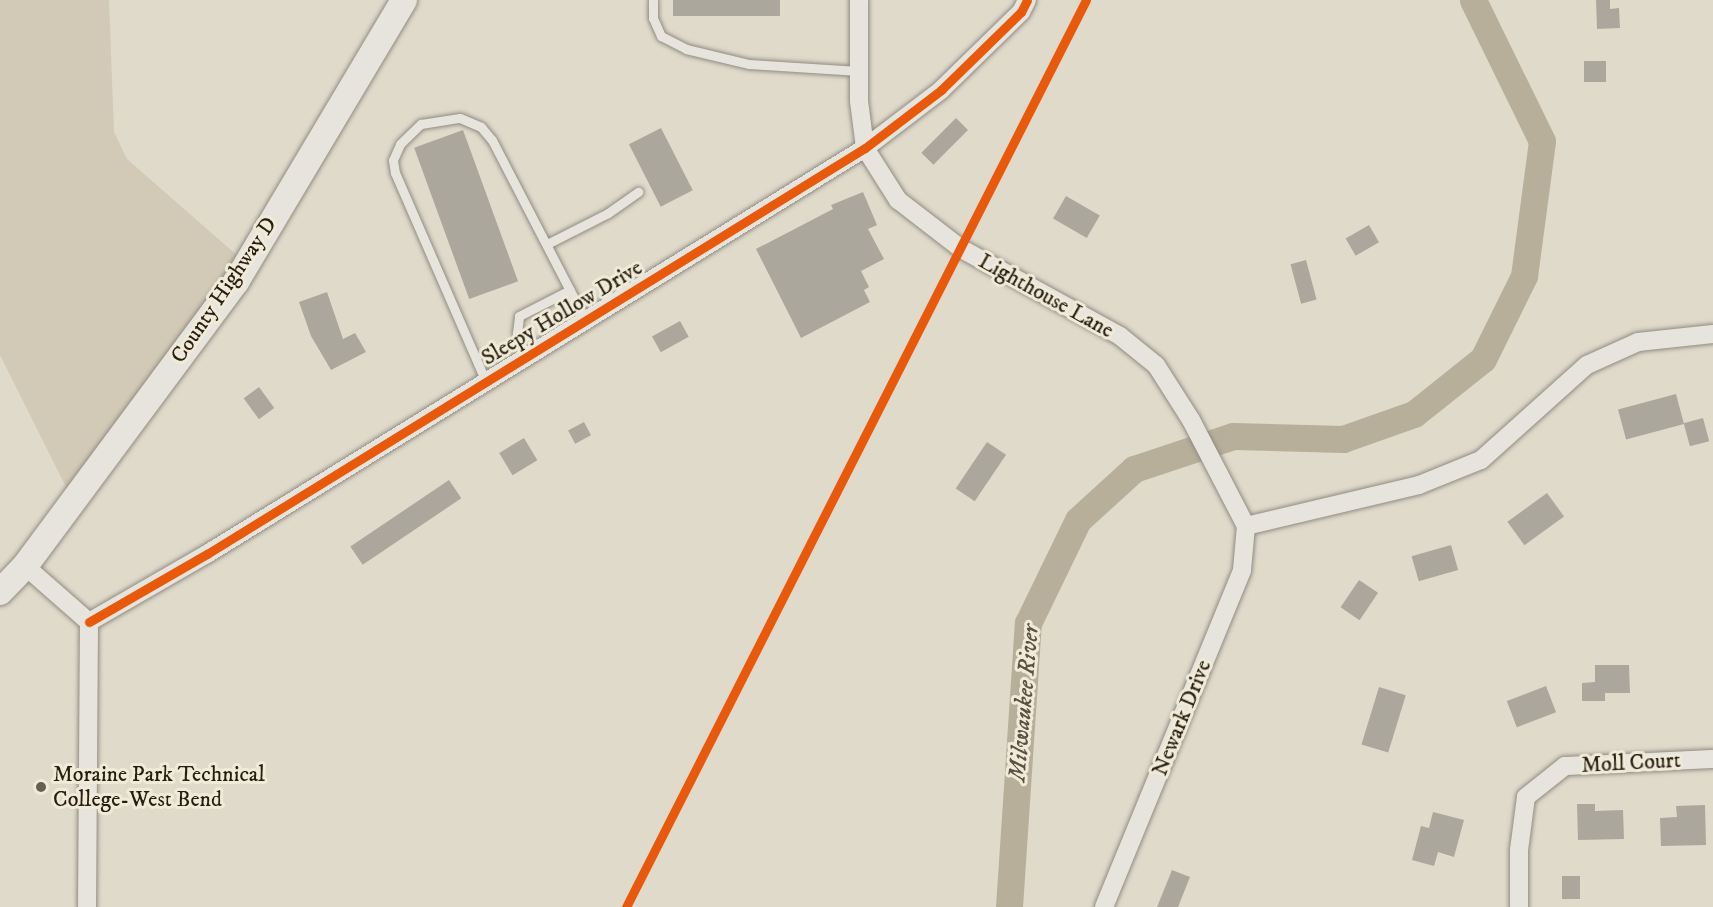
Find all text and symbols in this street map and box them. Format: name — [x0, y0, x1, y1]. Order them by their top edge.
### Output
street label: County Highway D — [165, 212, 283, 368]
street label: Lighthouse Lane — [974, 248, 1118, 344]
street label: Sleepy Hollow Drive — [477, 255, 647, 371]
water label: Milwaukee River — [1004, 623, 1046, 783]
street label: Newark Drive — [1147, 656, 1217, 780]
street label: Moll Court — [1581, 747, 1681, 779]
place label: Moraine Park Technical College-West Bend — [53, 761, 265, 812]
marker: Moraine Park Technical College-West Bend — [34, 780, 48, 794]

